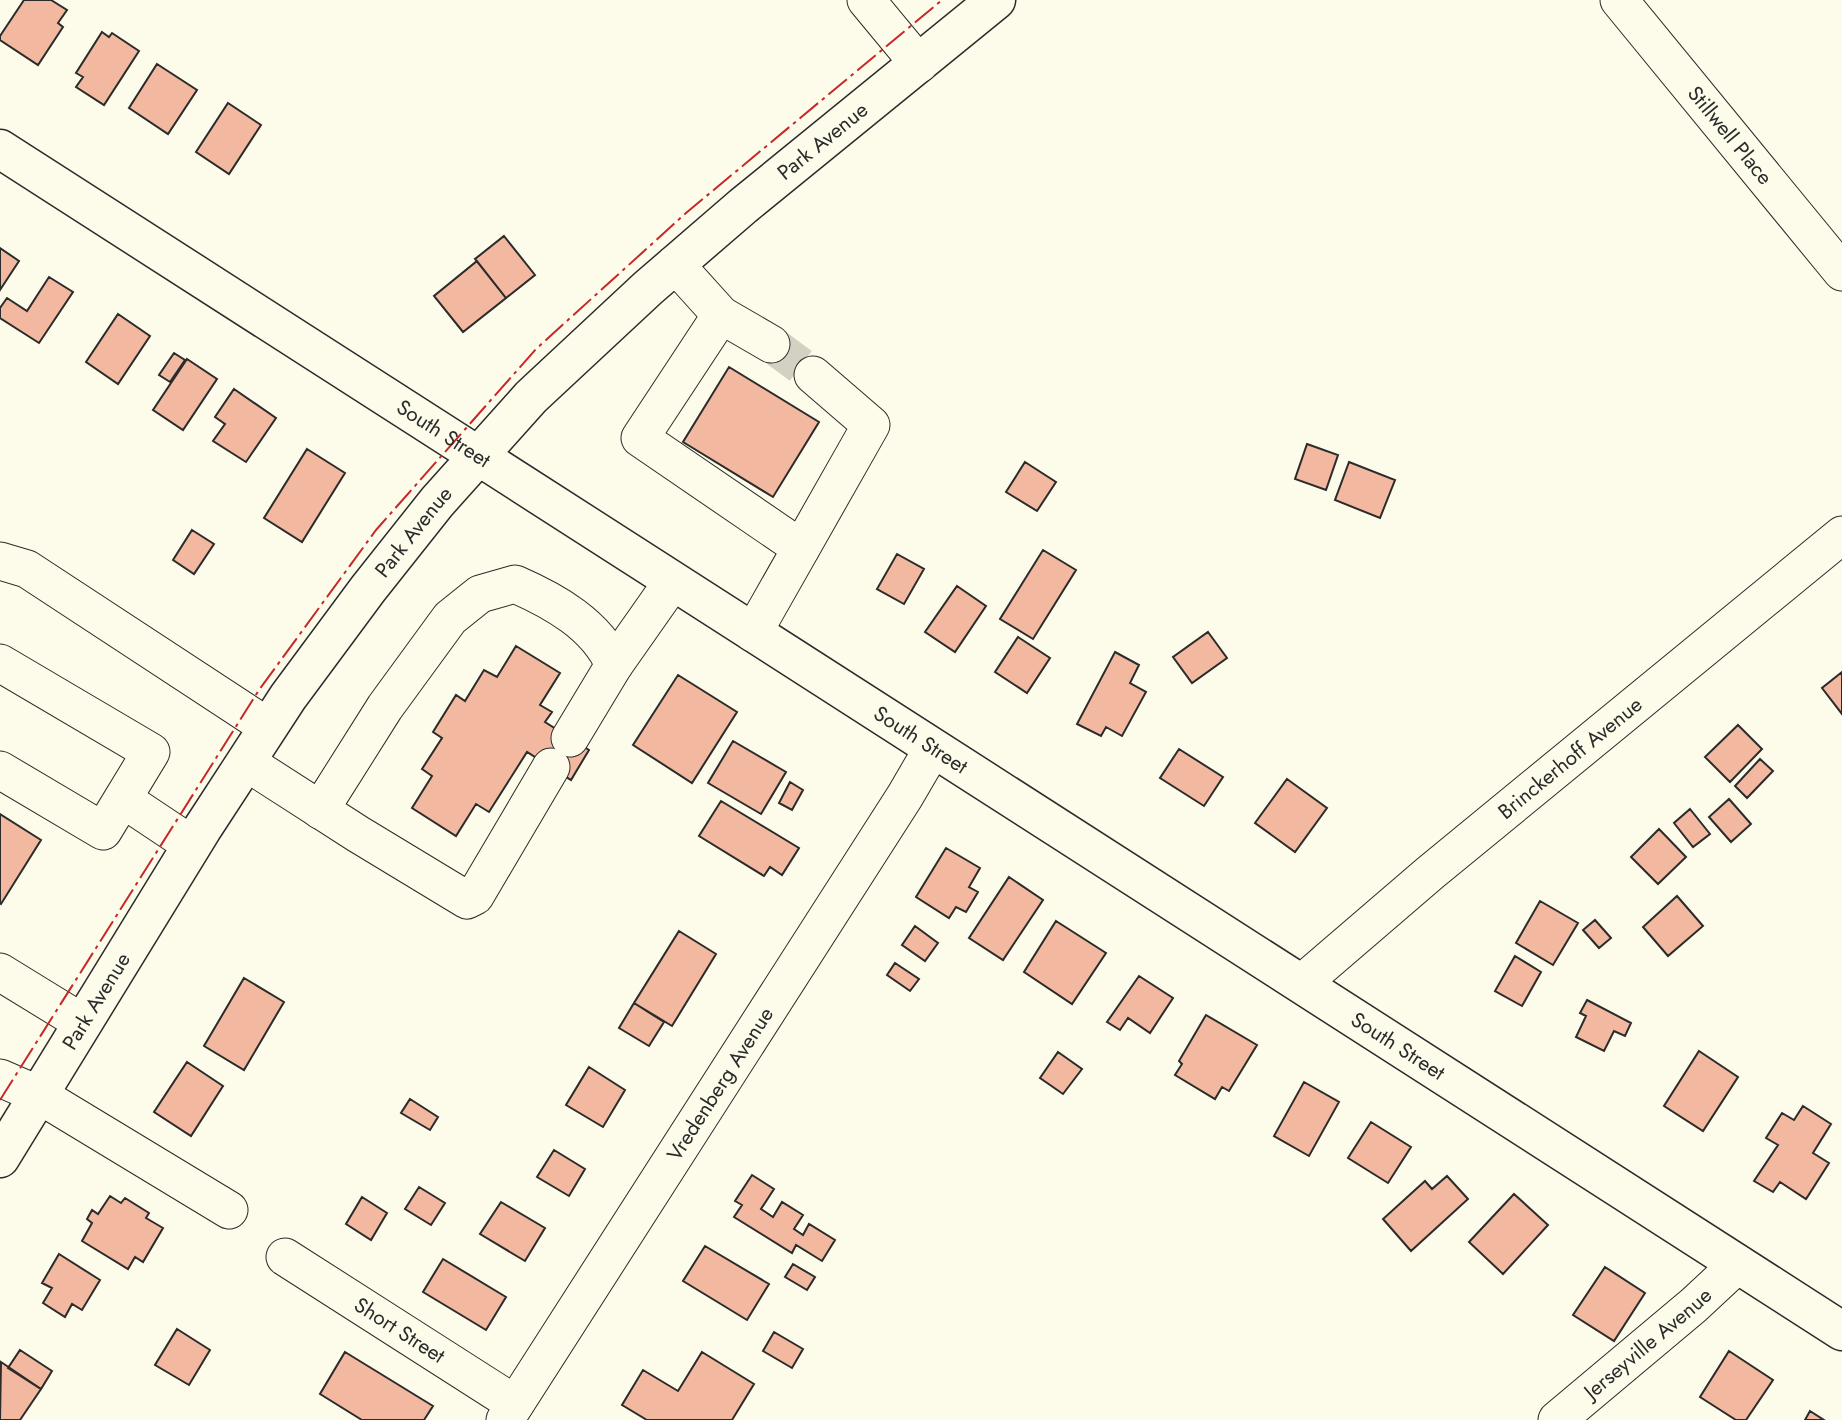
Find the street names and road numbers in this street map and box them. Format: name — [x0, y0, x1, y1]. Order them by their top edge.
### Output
street label: Stillwell Place — [1680, 79, 1780, 191]
street label: Park Avenue — [771, 95, 875, 187]
street label: South Street — [391, 392, 496, 475]
street label: Park Avenue — [368, 480, 459, 584]
street label: Brinckerhoff Avenue — [1491, 690, 1649, 826]
street label: South Street — [868, 698, 974, 781]
street label: Park Avenue — [55, 947, 138, 1056]
street label: Vredenberg Avenue — [660, 1001, 781, 1167]
street label: South Street — [1345, 1005, 1451, 1087]
street label: Jerseyville Avenue — [1575, 1281, 1719, 1408]
street label: Short Street — [348, 1290, 451, 1371]

